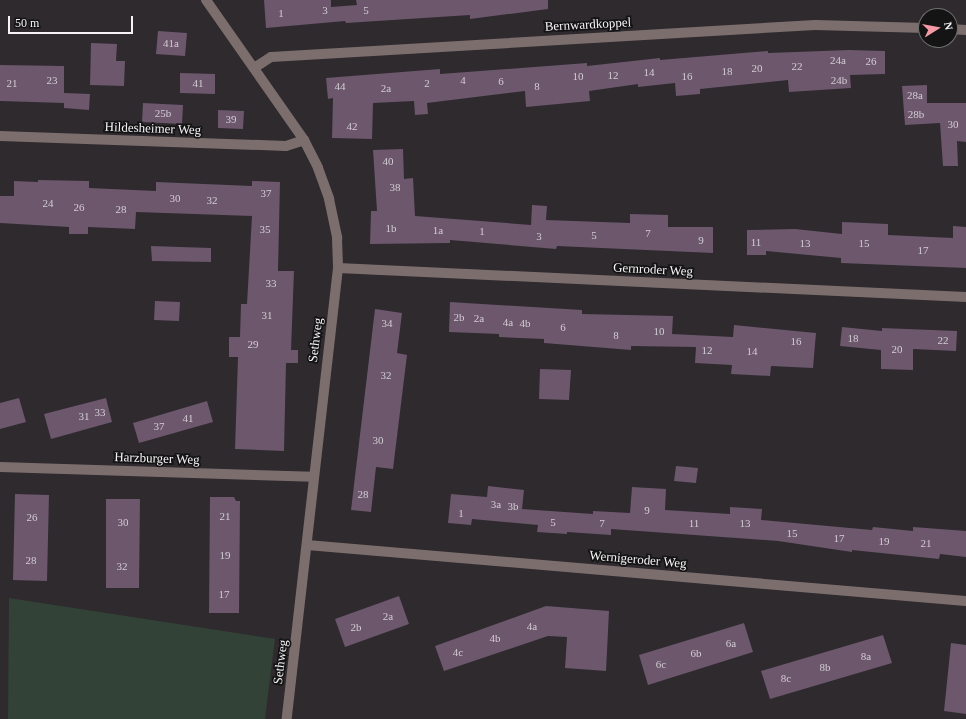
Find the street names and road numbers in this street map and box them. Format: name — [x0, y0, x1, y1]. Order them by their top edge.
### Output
street label: Bernwardkoppel — [544, 15, 632, 35]
street label: Hildesheimer Weg — [104, 120, 202, 138]
street label: Gernroder Weg — [613, 260, 693, 280]
street label: Sethweg — [306, 317, 326, 363]
street label: Harzburger Weg — [114, 450, 200, 468]
street label: Wernigeroder Weg — [589, 548, 687, 572]
street label: Sethweg — [271, 639, 291, 685]

